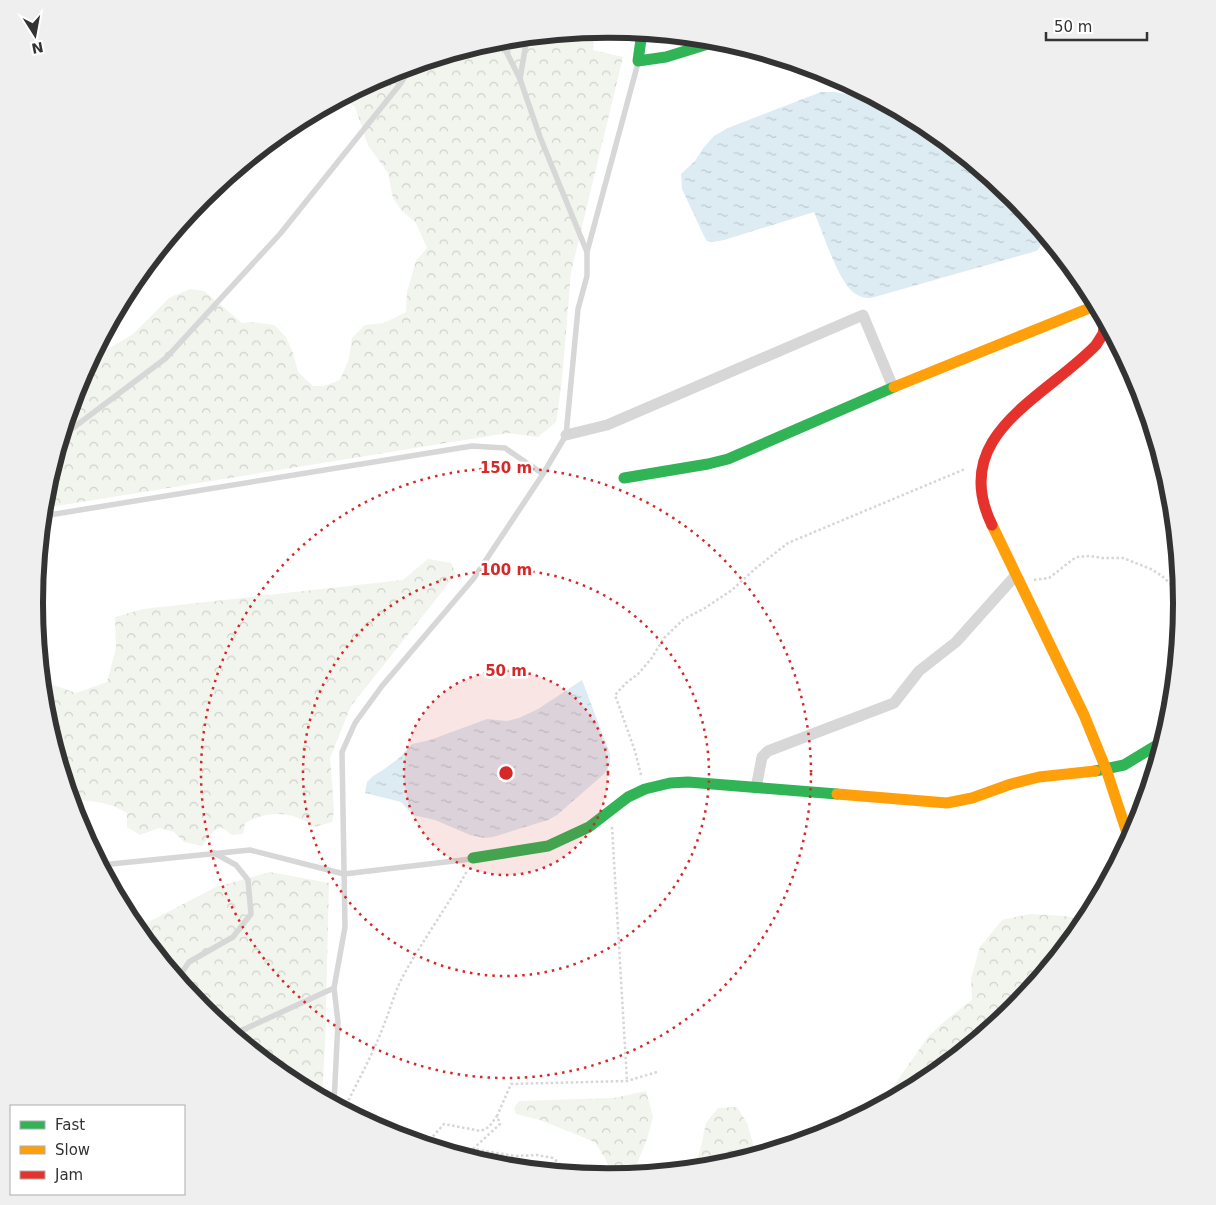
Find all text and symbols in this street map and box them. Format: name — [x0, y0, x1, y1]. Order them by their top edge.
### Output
north arrow — [10, 10, 60, 60]
scale bar — [1046, 10, 1147, 42]
text: 50 m — [1054, 18, 1092, 36]
text: N — [30, 39, 45, 57]
text: 150 m — [480, 459, 532, 477]
text: 100 m — [480, 561, 532, 579]
text: 50 m — [485, 662, 527, 680]
centre of rings — [497, 764, 515, 782]
legend — [10, 1105, 185, 1195]
text: Fast — [55, 1116, 85, 1134]
text: Slow — [55, 1141, 90, 1159]
text: Jam — [54, 1166, 83, 1184]

